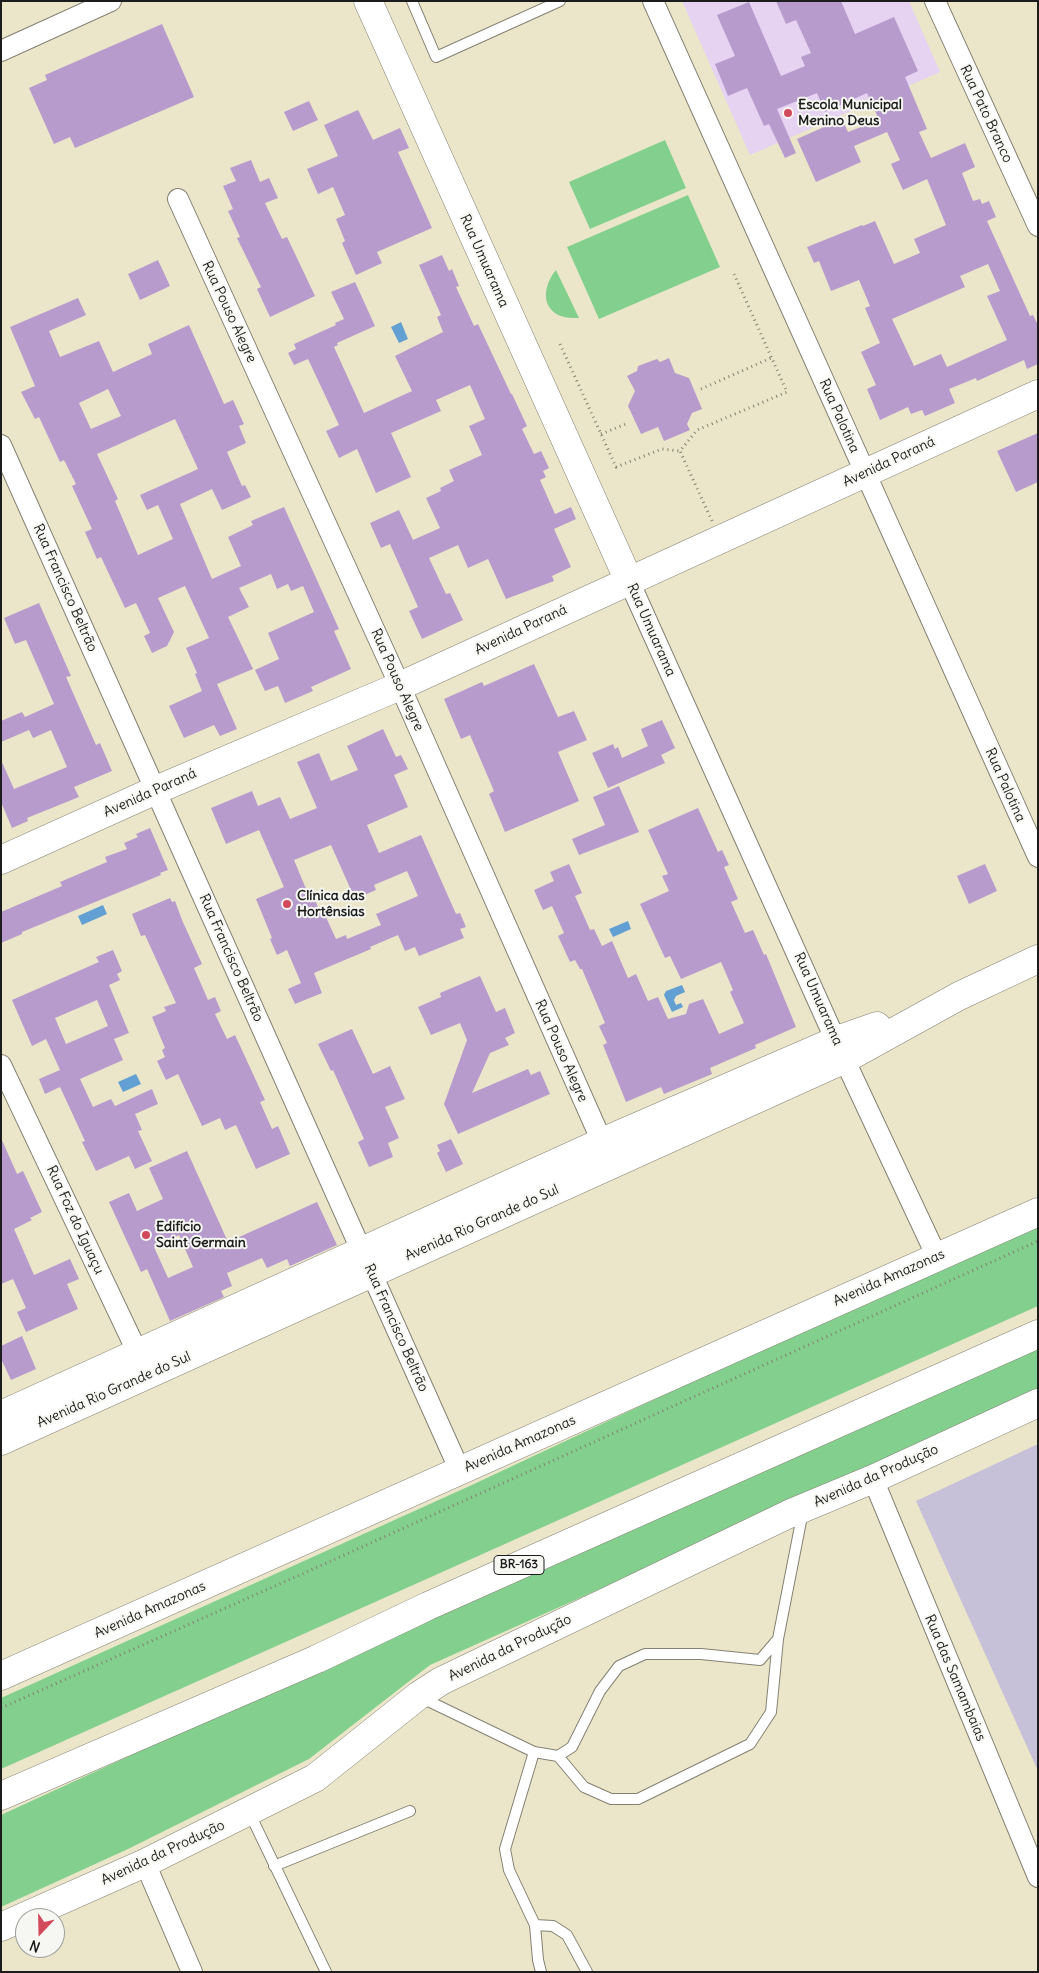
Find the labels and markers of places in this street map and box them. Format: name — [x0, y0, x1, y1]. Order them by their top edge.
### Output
place label: Escola Municipal Menino Deus — [798, 97, 902, 130]
marker: Escola Municipal Menino Deus — [782, 107, 794, 119]
place label: Clínica das Hortênsias — [297, 888, 365, 920]
marker: Clínica das Hortênsias — [281, 898, 293, 910]
place label: Edifício Saint Germain — [156, 1219, 246, 1252]
marker: Edifício Saint Germain — [140, 1229, 152, 1241]

